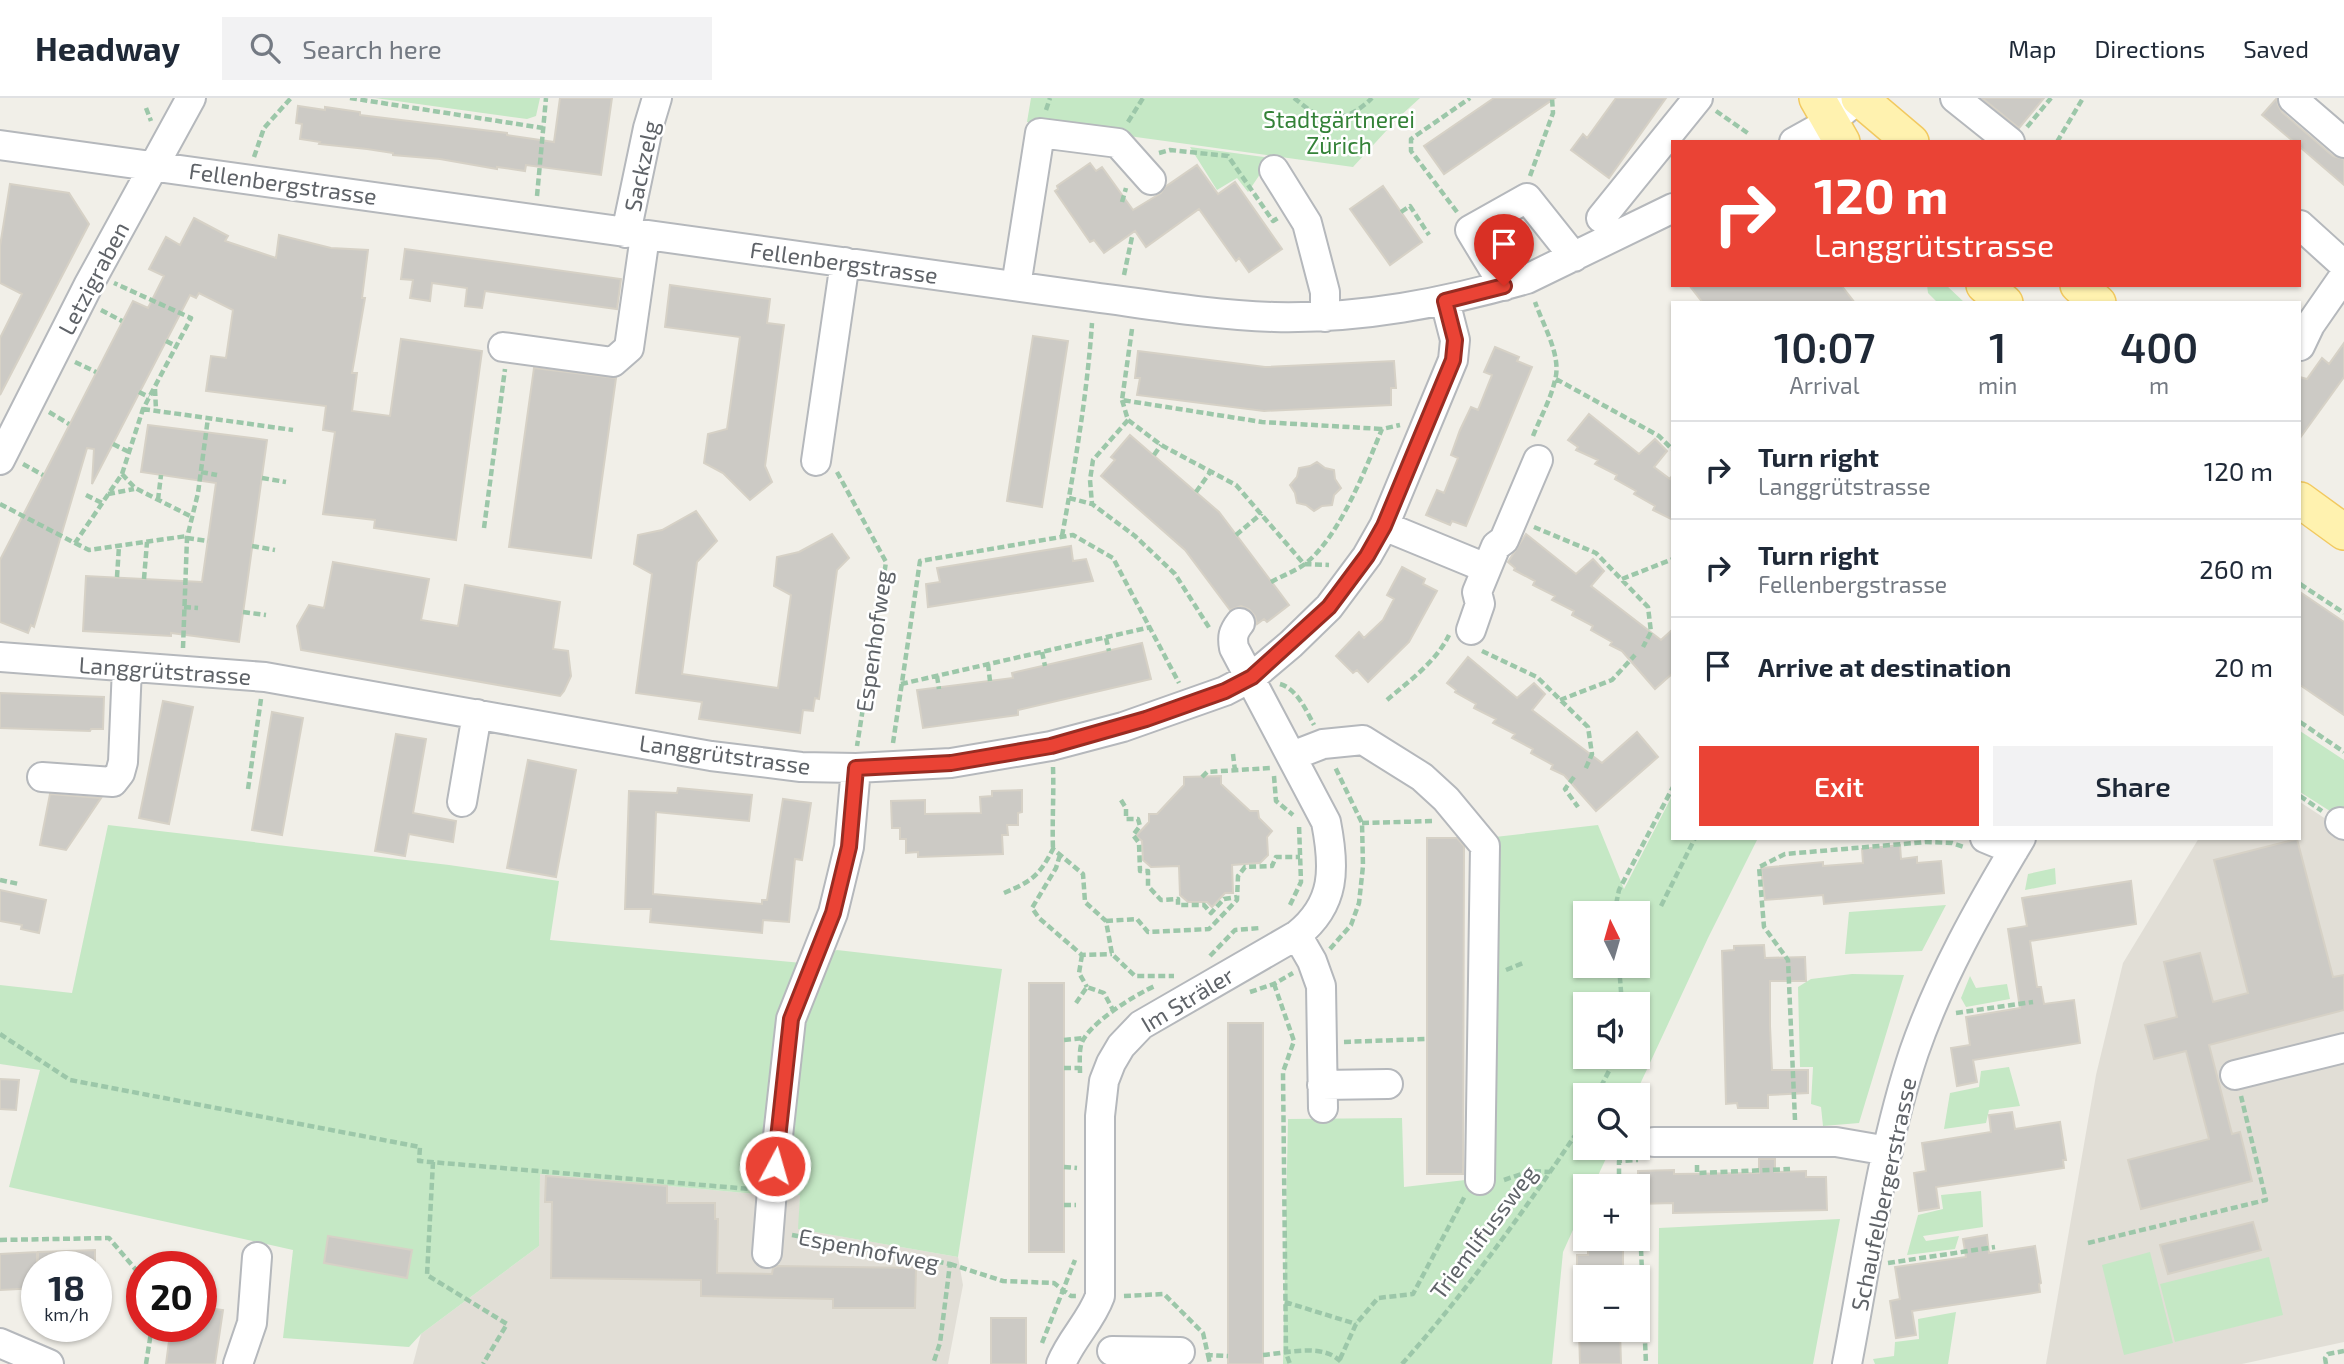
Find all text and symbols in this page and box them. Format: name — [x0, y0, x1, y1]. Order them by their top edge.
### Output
search box — [222, 17, 712, 80]
text: Headway — [35, 28, 180, 68]
icon: search — [246, 29, 284, 67]
text: Search here — [302, 33, 442, 64]
text: Map — [2008, 34, 2056, 63]
text: Directions — [2094, 34, 2205, 63]
text: Saved — [2243, 34, 2309, 63]
park label: Stadtgärtnerei Zürich — [1263, 105, 1415, 159]
street label: Sackzelg — [618, 118, 664, 214]
street label: Fellenbergstrasse — [187, 156, 379, 210]
text: 120 m — [1814, 165, 1948, 224]
icon: right — [1699, 168, 1790, 259]
pin — [1474, 214, 1534, 286]
street label: Letzigraben — [52, 217, 134, 339]
icon: arrive — [1485, 225, 1523, 263]
text: Langgrütstrasse — [1814, 225, 2054, 263]
street label: Fellenbergstrasse — [748, 235, 940, 289]
text: 10:07 — [1774, 321, 1875, 371]
text: 1 — [1989, 321, 2007, 371]
text: 400 — [2120, 321, 2198, 371]
text: Arrival — [1790, 371, 1860, 399]
text: min — [1978, 371, 2017, 399]
text: m — [2149, 371, 2169, 399]
text: Turn right — [1758, 441, 1879, 472]
icon: right — [1699, 451, 1737, 489]
text: 120 m — [2204, 455, 2273, 486]
text: Langgrütstrasse — [1758, 472, 1931, 500]
text: Turn right — [1758, 539, 1879, 570]
icon: right — [1699, 549, 1737, 587]
text: 260 m — [2199, 553, 2273, 584]
street label: Espenhofweg — [849, 568, 897, 714]
text: Fellenbergstrasse — [1758, 570, 1947, 598]
icon: arrive — [1699, 647, 1737, 685]
street label: Langgrütstrasse — [78, 650, 252, 690]
text: Arrive at destination — [1758, 651, 2011, 682]
text: 20 m — [2214, 651, 2273, 682]
street label: Langgrütstrasse — [638, 728, 812, 780]
button: Exit — [1699, 746, 1979, 826]
button: Share — [1993, 746, 2273, 826]
north arrow — [1573, 901, 1650, 978]
map controls — [1573, 901, 1650, 1342]
street label: Im Sträler — [1136, 960, 1238, 1038]
button: sound — [1573, 992, 1650, 1069]
street label: Schaufelbergerstrasse — [1845, 1075, 1921, 1313]
button: search — [1573, 1083, 1650, 1160]
position arrow — [738, 1129, 812, 1203]
street label: Triemlifussweg — [1424, 1159, 1543, 1305]
button: + — [1573, 1174, 1650, 1251]
street label: Espenhofweg — [796, 1222, 942, 1276]
speed limit sign: 20 — [126, 1251, 217, 1342]
button: − — [1573, 1265, 1650, 1342]
text: 18 — [48, 1266, 85, 1308]
text: km/h — [44, 1303, 89, 1325]

